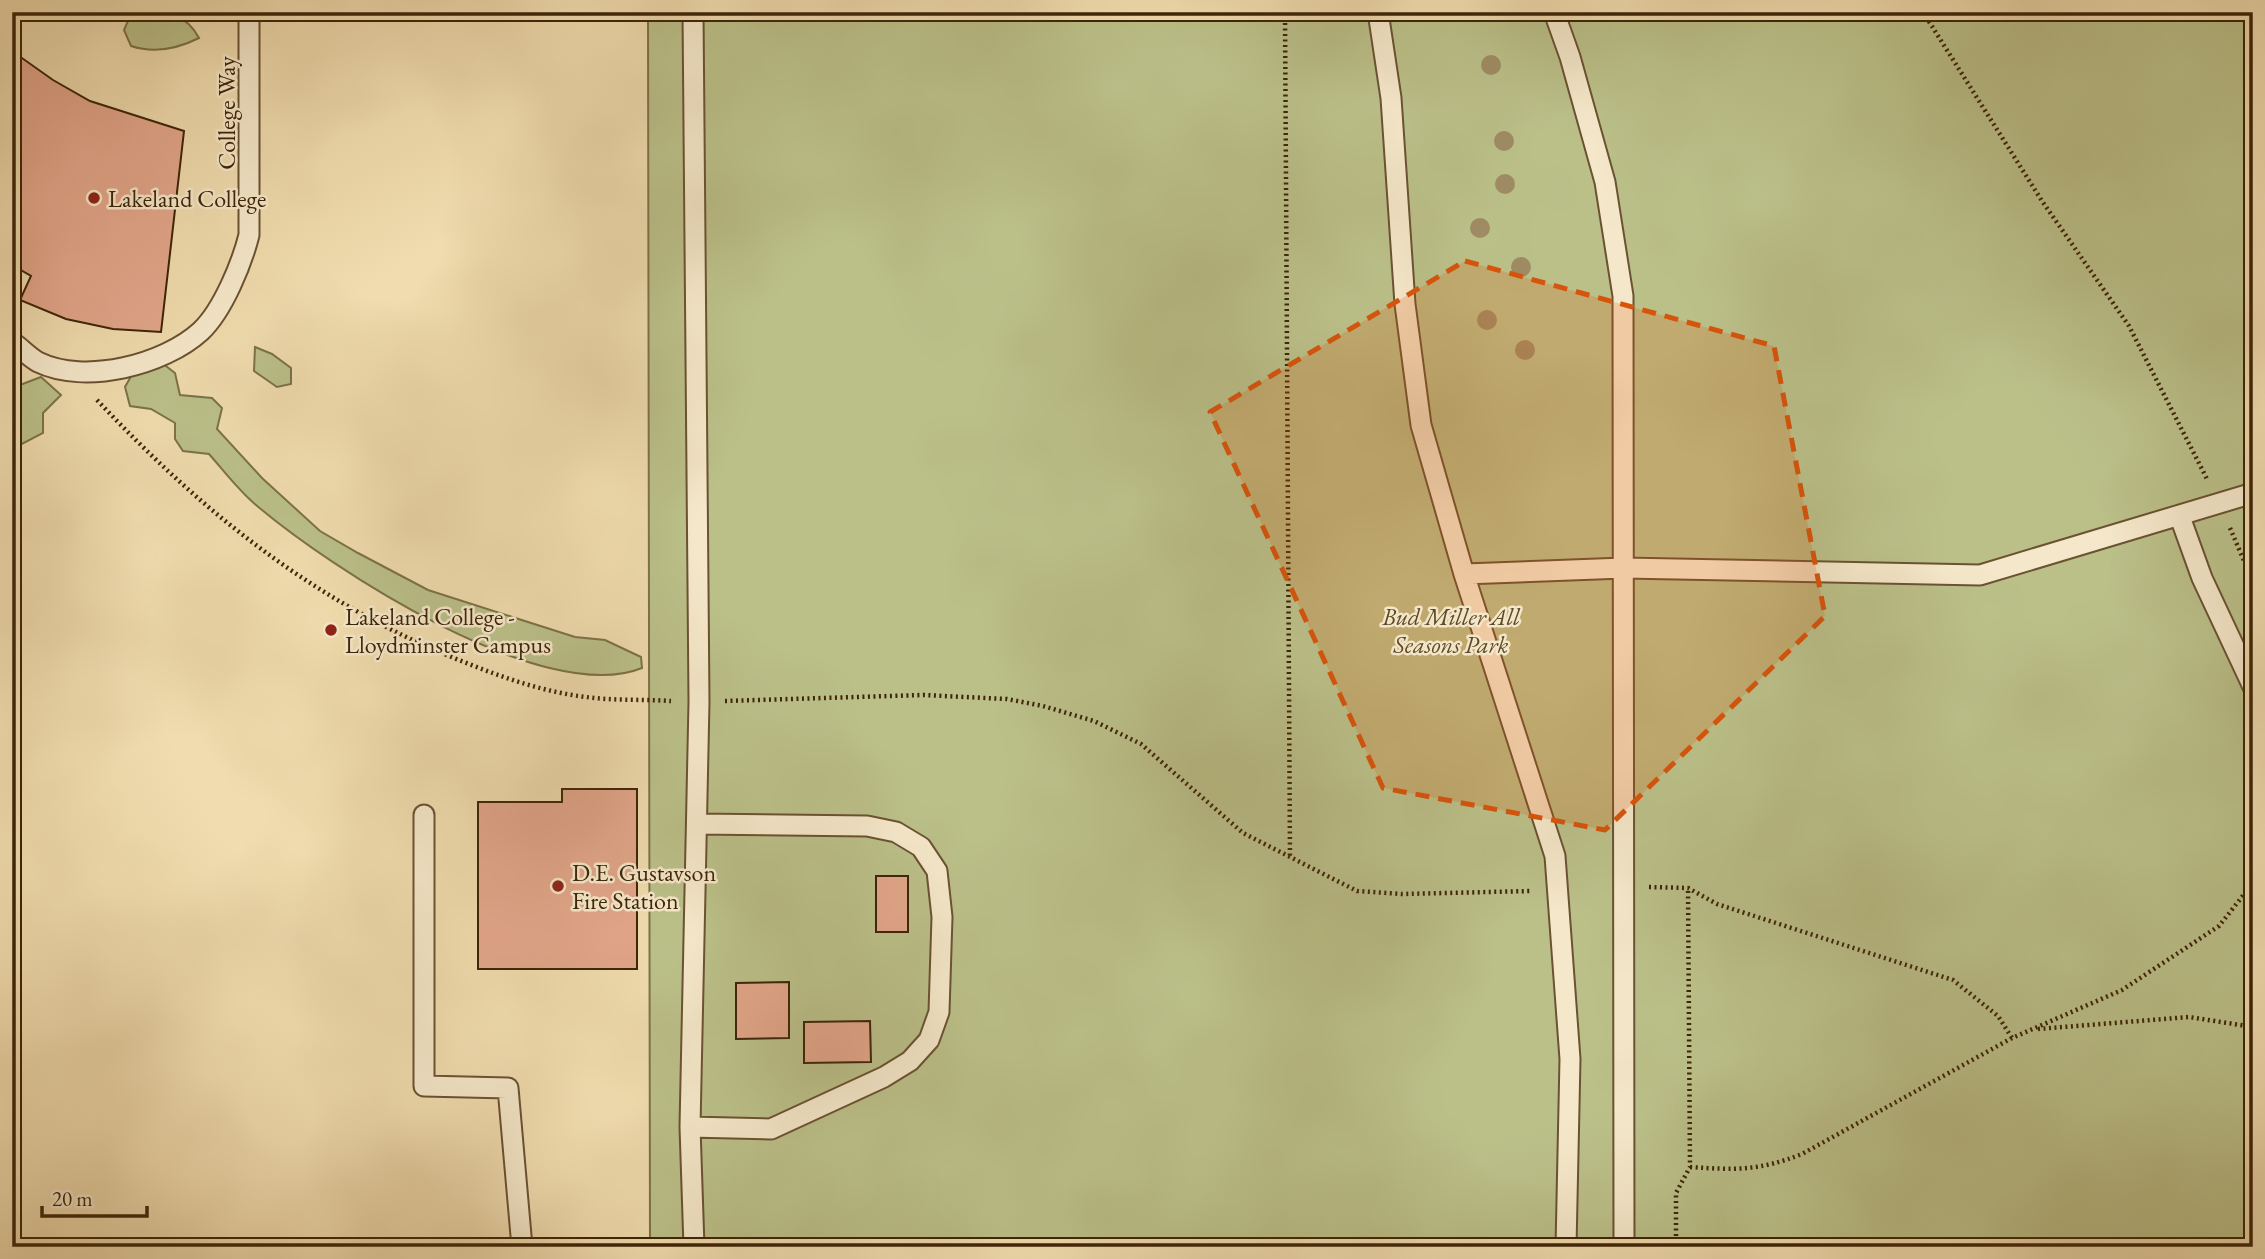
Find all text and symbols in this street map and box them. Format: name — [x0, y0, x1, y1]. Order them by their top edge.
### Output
street label: College Way — [211, 56, 242, 170]
place label: Lakeland College — [108, 183, 266, 214]
marker: Lakeland College — [86, 190, 102, 206]
place label: Lakeland College - Lloydminster Campus — [345, 601, 551, 660]
park label: Bud Miller All Seasons Park — [1381, 601, 1521, 660]
marker: Lakeland College - Lloydminster Campus — [323, 622, 339, 638]
place label: D.E. Gustavson Fire Station — [572, 857, 716, 916]
marker: D.E. Gustavson Fire Station — [550, 878, 566, 894]
scale bar — [42, 1175, 147, 1219]
text: 20 m — [52, 1185, 93, 1212]

